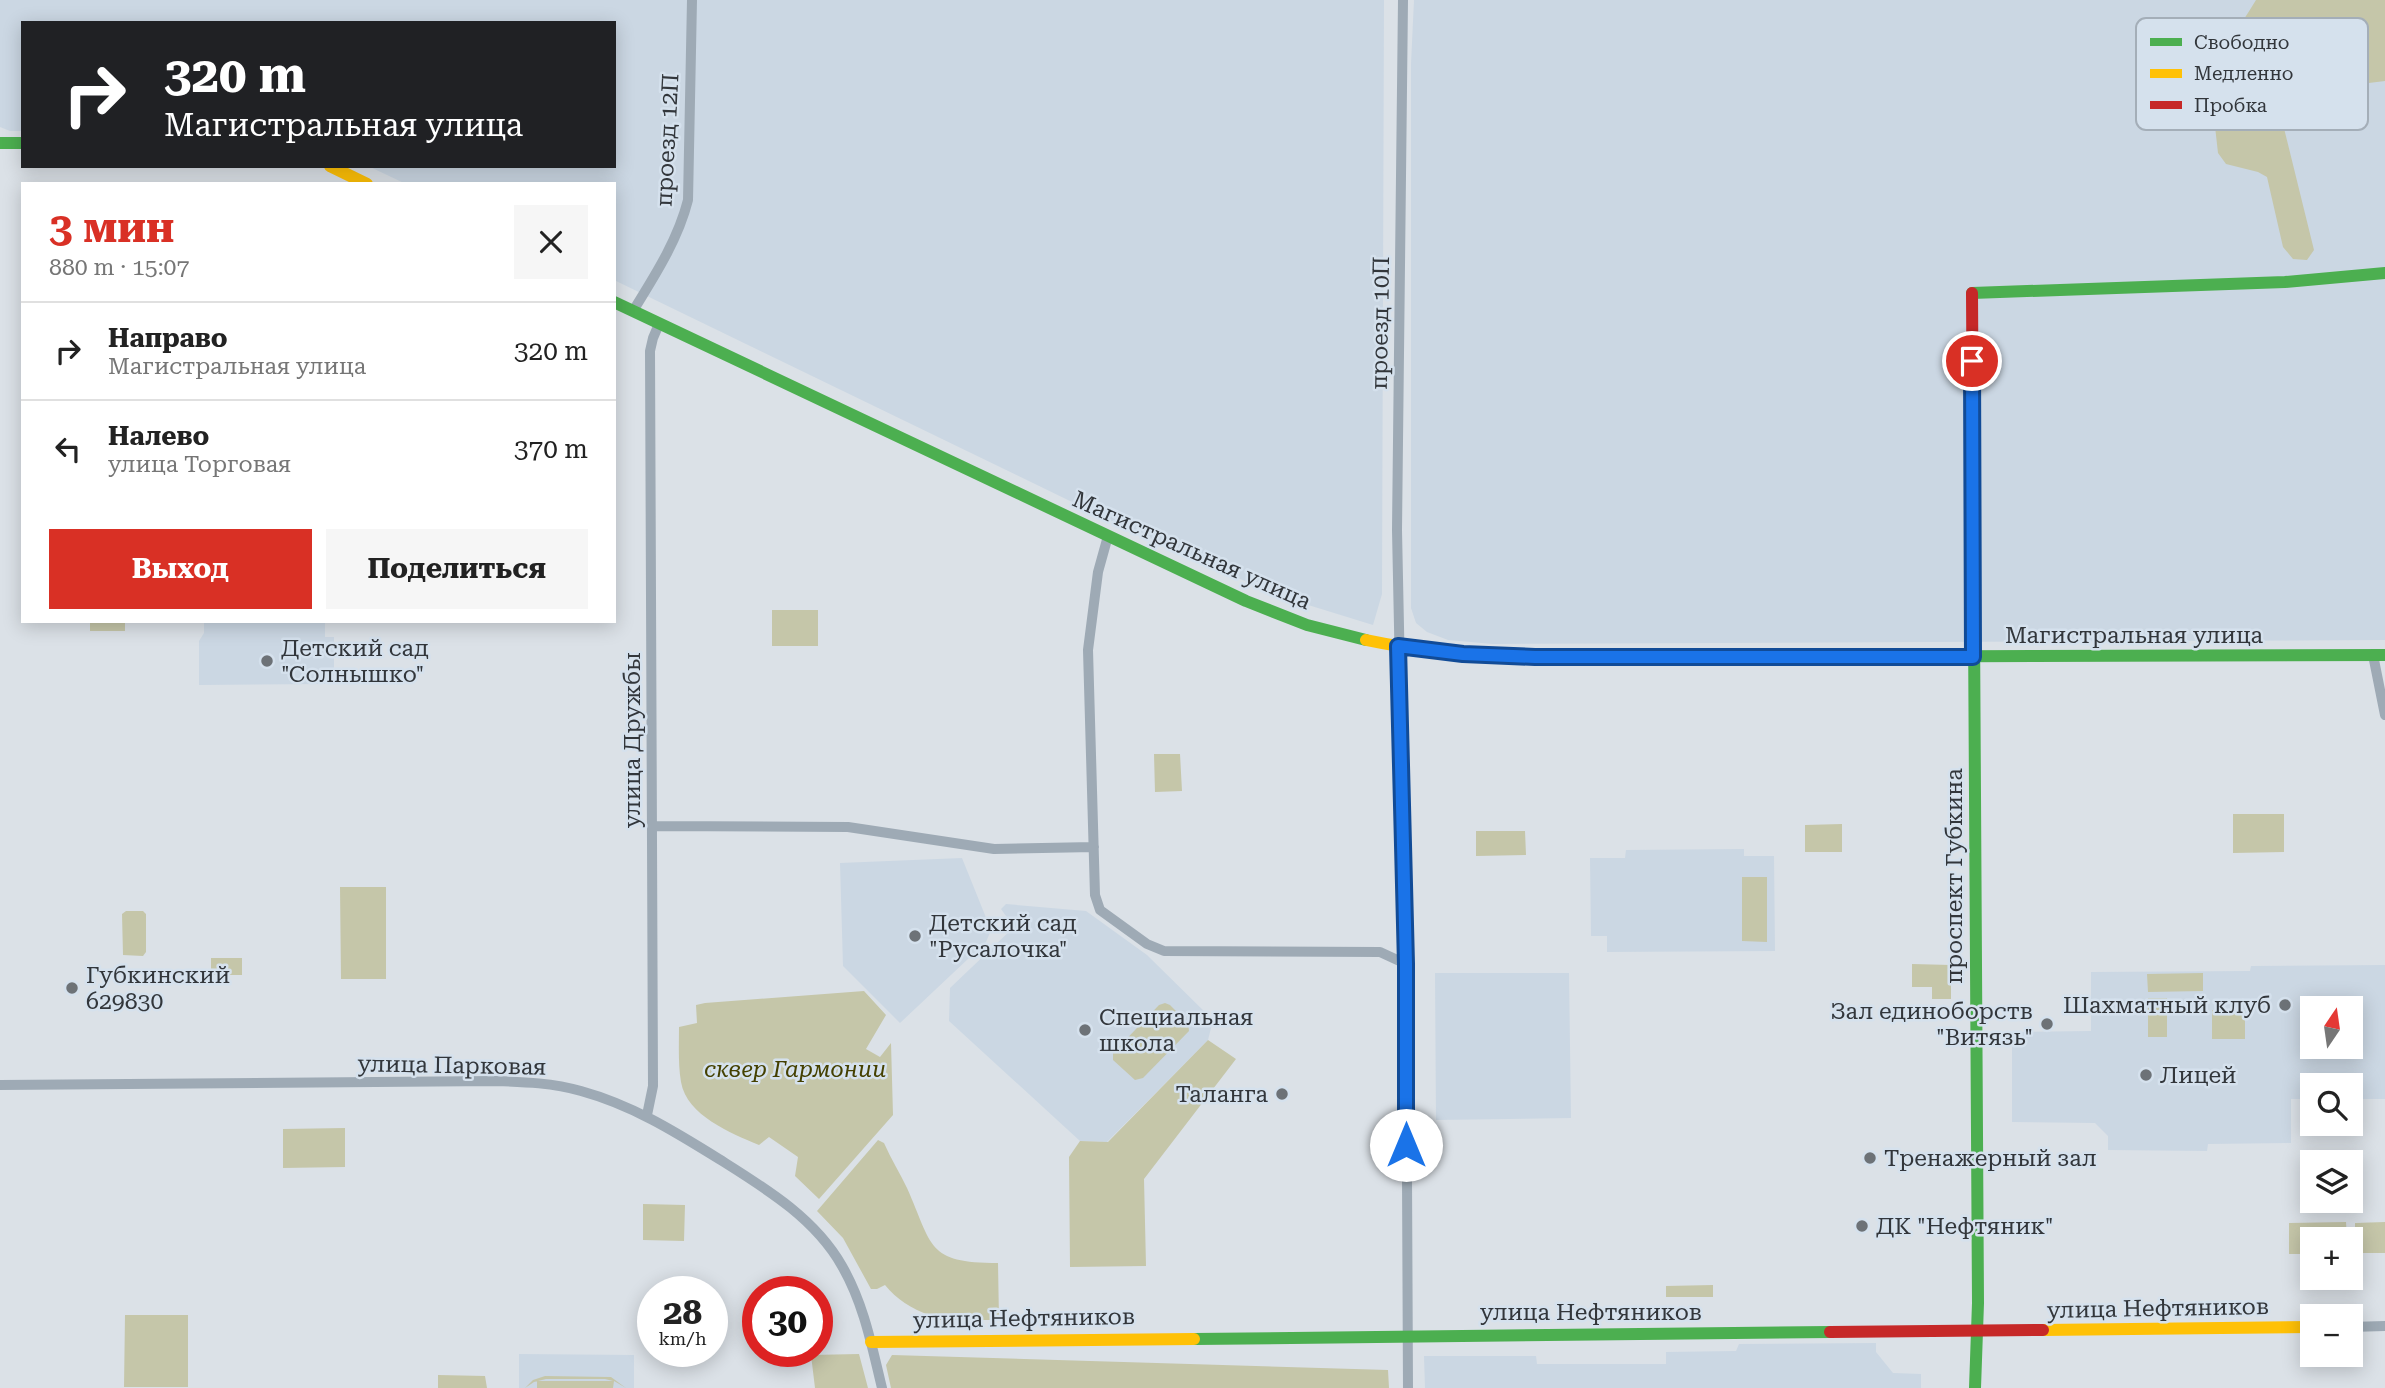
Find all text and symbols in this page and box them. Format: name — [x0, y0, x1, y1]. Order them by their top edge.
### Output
legend — [2136, 18, 2368, 130]
text: Свободно — [2194, 31, 2289, 54]
text: 320 m — [164, 47, 306, 104]
icon: right — [49, 49, 140, 140]
text: Медленно — [2194, 62, 2293, 85]
street label: проезд 12П — [651, 73, 684, 207]
text: Пробка — [2194, 94, 2268, 117]
text: Магистральная улица — [164, 106, 523, 144]
text: 3 мин — [49, 203, 174, 252]
button: close — [514, 205, 588, 279]
text: 880 m · 15:07 — [49, 254, 189, 281]
street label: проезд 10П — [1366, 256, 1395, 390]
text: Направо — [108, 323, 228, 353]
pin — [1942, 331, 2002, 391]
icon: right — [49, 332, 87, 370]
text: 320 m — [514, 336, 588, 366]
icon: arrive — [1953, 342, 1991, 380]
text: Магистральная улица — [108, 353, 366, 380]
text: Налево — [108, 421, 209, 451]
icon: left — [49, 430, 87, 468]
text: 370 m — [514, 434, 588, 464]
text: улица Торговая — [108, 451, 291, 478]
street label: Магистральная улица — [1068, 486, 1316, 616]
button: Выход — [49, 529, 312, 609]
button: Поделиться — [326, 529, 588, 609]
street label: Магистральная улица — [2005, 622, 2264, 649]
place label: Детский сад "Солнышко" — [281, 635, 429, 688]
street label: улица Дружбы — [619, 652, 646, 828]
marker: Детский сад "Солнышко" — [259, 653, 275, 669]
street label: проспект Губкина — [1941, 768, 1968, 984]
place label: Детский сад "Русалочка" — [929, 910, 1077, 963]
marker: Детский сад "Русалочка" — [907, 928, 923, 944]
place label: Губкинский 629830 — [86, 962, 230, 1015]
marker: Губкинский 629830 — [64, 980, 80, 996]
place label: Шахматный клуб — [2063, 992, 2271, 1019]
north arrow — [2300, 996, 2362, 1059]
map controls — [2300, 996, 2363, 1367]
marker: Шахматный клуб — [2277, 997, 2293, 1013]
place label: Зал единоборств "Витязь" — [1830, 998, 2033, 1051]
place label: Специальная школа — [1099, 1004, 1253, 1057]
marker: Зал единоборств "Витязь" — [2039, 1016, 2055, 1032]
marker: Специальная школа — [1077, 1022, 1093, 1038]
street label: улица Парковая — [357, 1050, 547, 1081]
park label: сквер Гармонии — [704, 1056, 886, 1083]
place label: Лицей — [2160, 1062, 2237, 1089]
marker: Лицей — [2138, 1067, 2154, 1083]
button: search — [2300, 1073, 2363, 1136]
place label: Таланга — [1175, 1081, 1269, 1108]
marker: Таланга — [1274, 1086, 1290, 1102]
position arrow — [1369, 1108, 1443, 1182]
place label: Тренажерный зал — [1884, 1145, 2097, 1172]
marker: Тренажерный зал — [1862, 1150, 1878, 1166]
button: layers — [2300, 1150, 2363, 1213]
place label: ДК "Нефтяник" — [1876, 1213, 2053, 1240]
marker: ДК "Нефтяник" — [1854, 1218, 1870, 1234]
button: + — [2300, 1227, 2363, 1290]
speed limit sign: 30 — [742, 1276, 833, 1367]
text: 28 — [663, 1292, 702, 1333]
street label: улица Нефтяников — [2047, 1293, 2269, 1324]
street label: улица Нефтяников — [1480, 1299, 1702, 1326]
street label: улица Нефтяников — [913, 1303, 1135, 1334]
button: − — [2300, 1304, 2363, 1367]
text: km/h — [658, 1328, 707, 1349]

